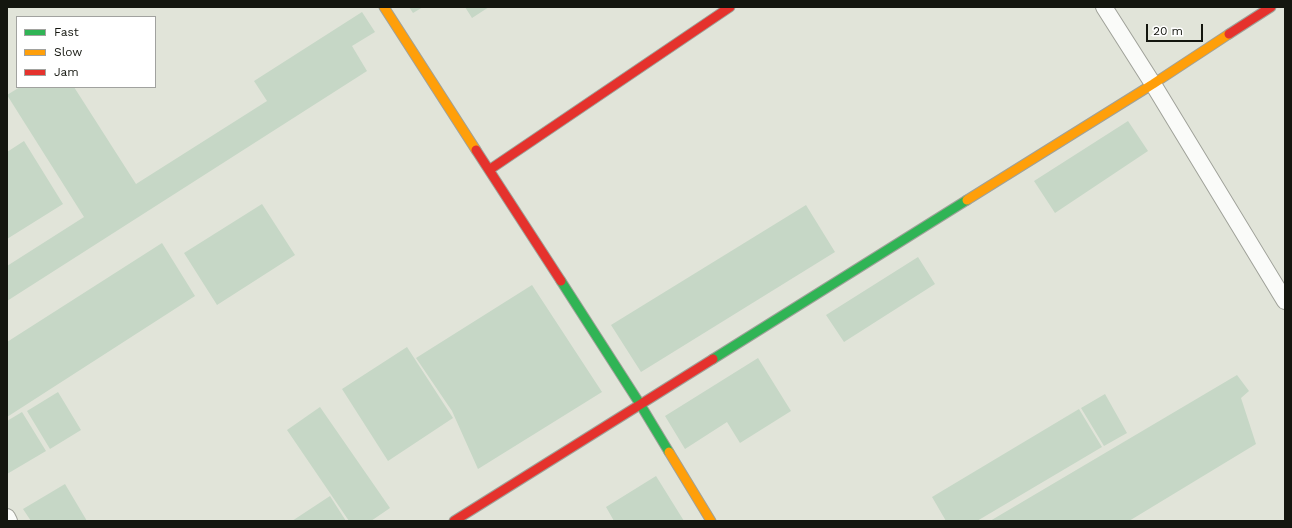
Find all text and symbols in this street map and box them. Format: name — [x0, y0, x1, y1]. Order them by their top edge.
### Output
legend — [16, 16, 156, 88]
scale bar — [1148, 16, 1205, 42]
text: 20 m — [1153, 24, 1183, 38]
text: Fast — [54, 25, 79, 39]
text: Slow — [54, 45, 82, 59]
text: Jam — [54, 65, 79, 79]

